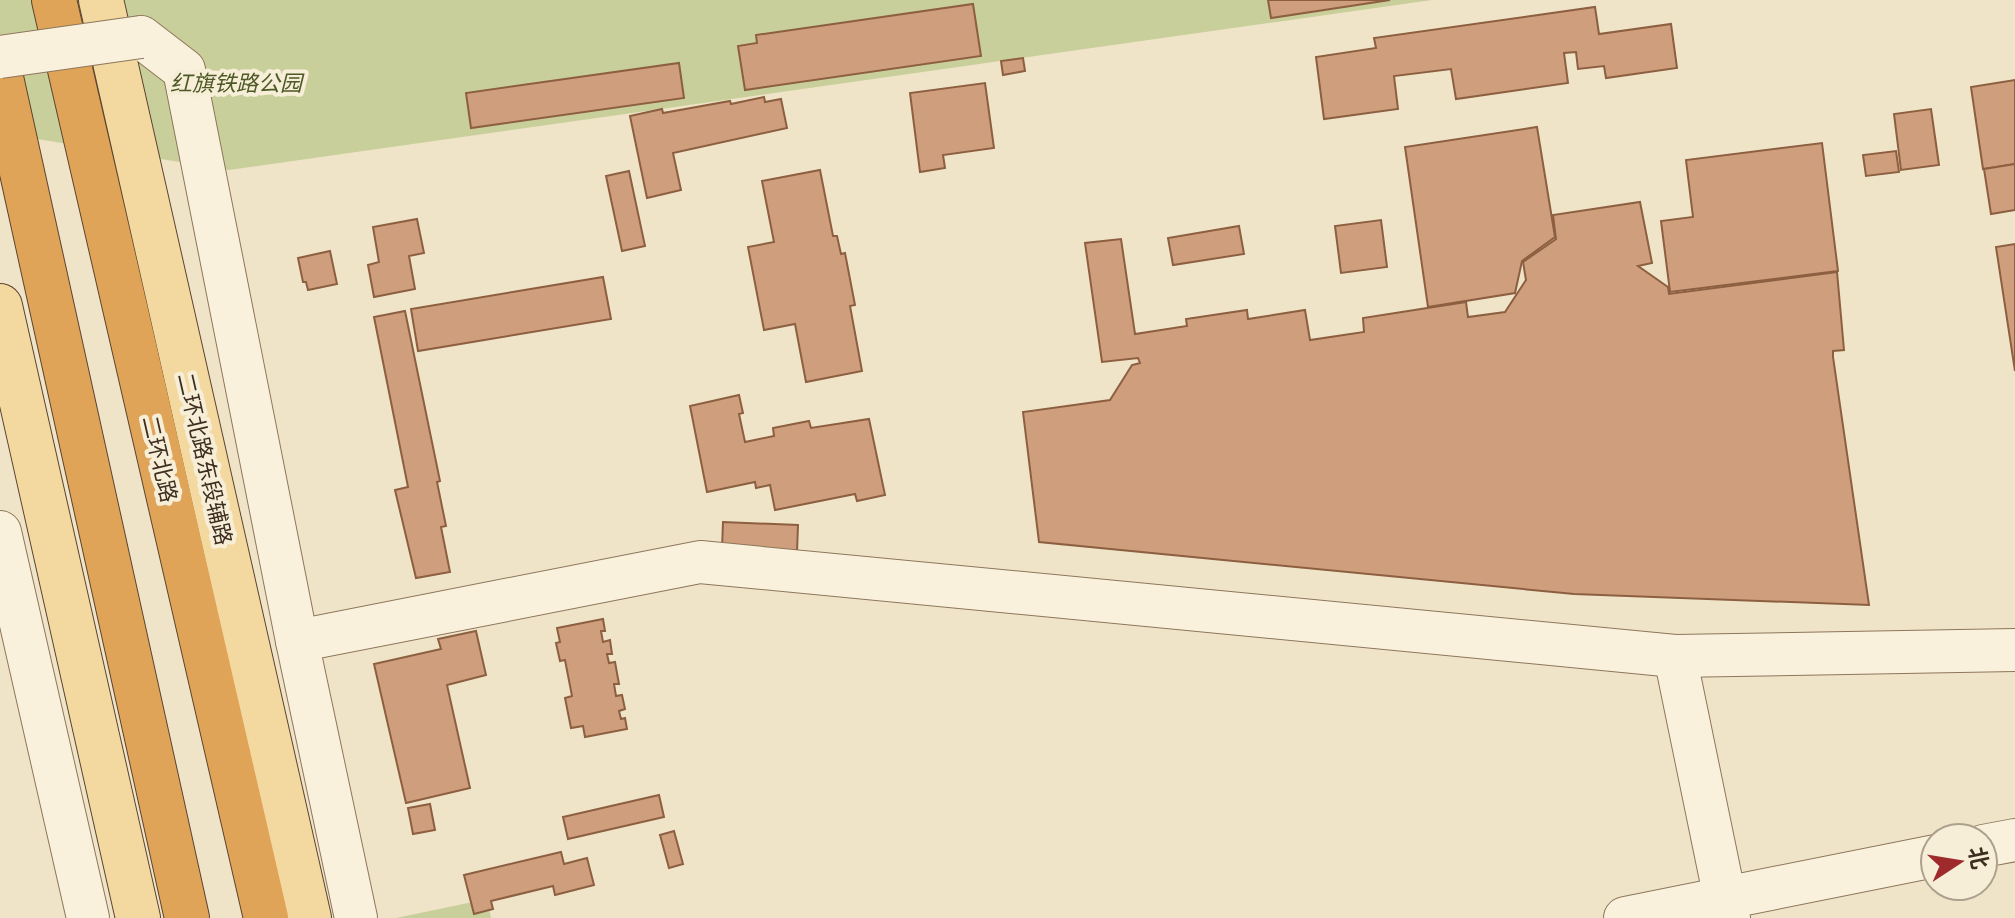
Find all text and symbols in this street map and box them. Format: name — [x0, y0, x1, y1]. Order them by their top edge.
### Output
park label: 红旗铁路公园 — [170, 68, 305, 97]
street label: 二环北路东段辅路 — [172, 370, 239, 548]
street label: 二环北路 — [136, 413, 185, 505]
north arrow — [1919, 822, 1999, 902]
text: 北 — [1963, 844, 1996, 872]

